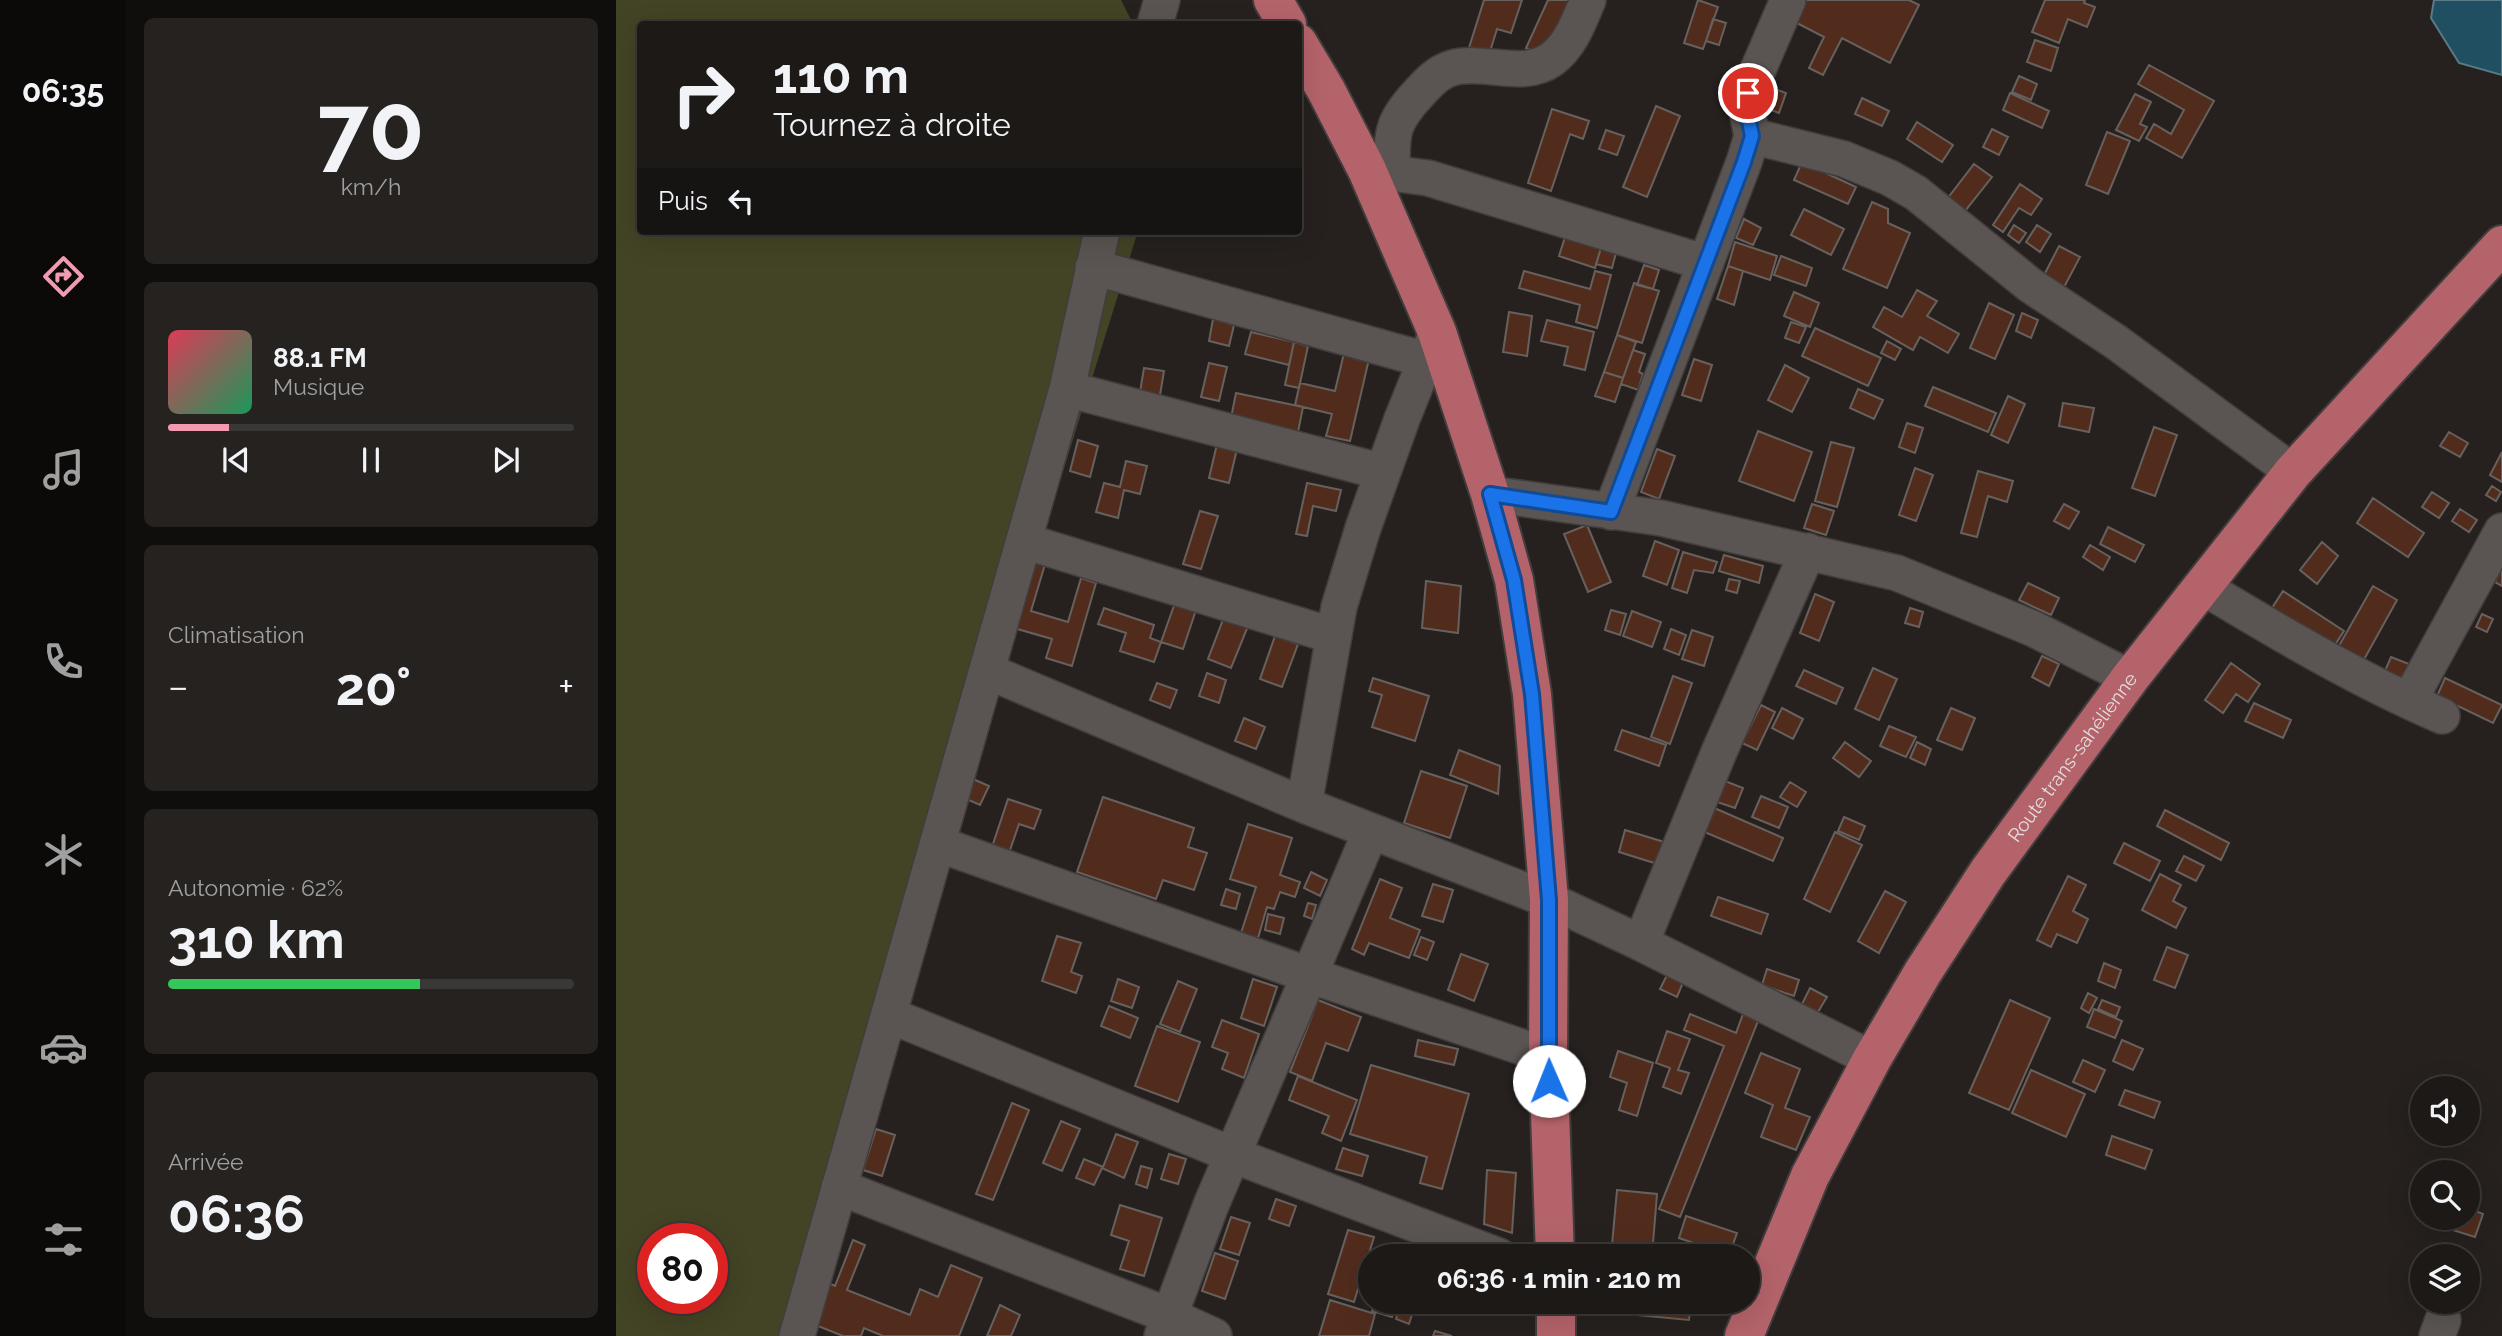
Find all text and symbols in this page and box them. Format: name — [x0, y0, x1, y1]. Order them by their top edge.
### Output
text: 110 m — [773, 47, 909, 104]
icon: right — [658, 49, 749, 140]
pin — [1718, 63, 1778, 123]
text: 06:35 — [22, 72, 104, 109]
text: 70 — [318, 74, 424, 181]
icon: arrive — [1729, 74, 1767, 112]
text: Tournez à droite — [773, 106, 1011, 143]
text: km/h — [341, 173, 401, 200]
icon: left — [722, 182, 760, 220]
text: Puis — [658, 186, 708, 216]
icon: directions — [39, 252, 88, 301]
text: 88.1 FM — [273, 343, 367, 373]
text: Musique — [273, 373, 364, 400]
icon: previous — [217, 441, 255, 479]
icon: pause — [352, 441, 390, 479]
icon: next — [487, 441, 525, 479]
icon: music — [39, 445, 88, 494]
text: Climatisation — [168, 621, 305, 648]
icon: phone — [39, 637, 88, 686]
text: 20° — [336, 656, 411, 717]
text: − — [168, 664, 188, 709]
text: + — [558, 664, 574, 709]
street label: Route trans-sahélienne — [2003, 668, 2141, 846]
icon: climate — [39, 830, 88, 879]
text: Autonomie · 62% — [168, 874, 343, 901]
text: 310 km — [168, 909, 345, 970]
icon: car — [39, 1023, 88, 1072]
position arrow — [1512, 1044, 1586, 1118]
map controls — [2410, 1076, 2480, 1314]
button: sound — [2410, 1076, 2480, 1146]
text: Arrivée — [168, 1148, 244, 1175]
button: search — [2410, 1160, 2480, 1230]
text: 06:36 — [168, 1183, 305, 1244]
icon: filters — [39, 1215, 88, 1264]
speed limit sign: 80 — [637, 1223, 728, 1314]
button: layers — [2410, 1244, 2480, 1314]
text: 06:36 · 1 min · 210 m — [1437, 1264, 1681, 1294]

